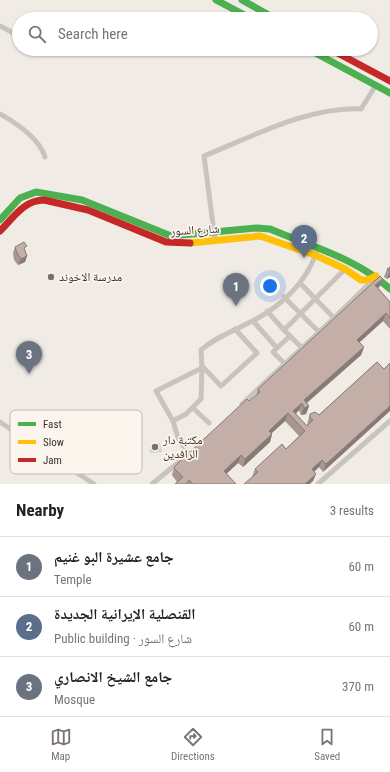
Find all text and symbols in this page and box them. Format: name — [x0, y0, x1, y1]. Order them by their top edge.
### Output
search box — [12, 12, 378, 56]
icon: search — [26, 23, 48, 45]
text: Search here — [58, 25, 128, 43]
street label: شارع السور — [169, 222, 220, 239]
pin: 2 — [291, 225, 317, 258]
place label: مدرسة الاخوند — [59, 270, 122, 284]
marker: مدرسة الاخوند — [46, 272, 56, 282]
pin: 1 — [223, 273, 249, 306]
your location — [260, 276, 280, 296]
pin: 3 — [16, 341, 42, 374]
legend — [10, 410, 142, 474]
text: Fast — [43, 418, 62, 431]
place label: مكتبة دار الرافدين — [162, 433, 202, 461]
text: Slow — [43, 436, 64, 449]
marker: مكتبة دار الرافدين — [150, 442, 160, 452]
text: Jam — [43, 454, 62, 467]
text: Nearby — [16, 500, 64, 520]
text: 3 results — [330, 503, 374, 518]
text: جامع عشيرة البو غنيم — [54, 548, 174, 566]
text: 1 — [26, 559, 32, 574]
text: 60 m — [348, 559, 374, 574]
text: Temple — [54, 572, 92, 587]
text: القنصلية الإيرانية الجديدة — [54, 605, 195, 623]
text: 2 — [26, 619, 32, 634]
text: 60 m — [348, 619, 374, 634]
text: Public building · شارع السور — [54, 631, 192, 646]
text: جامع الشيخ الانصاري — [54, 668, 172, 686]
text: 3 — [26, 679, 32, 694]
text: 370 m — [342, 679, 374, 694]
text: Mosque — [54, 692, 95, 707]
tab: Map — [50, 726, 72, 763]
tab: Directions — [171, 726, 215, 763]
tab: Saved — [314, 726, 340, 763]

